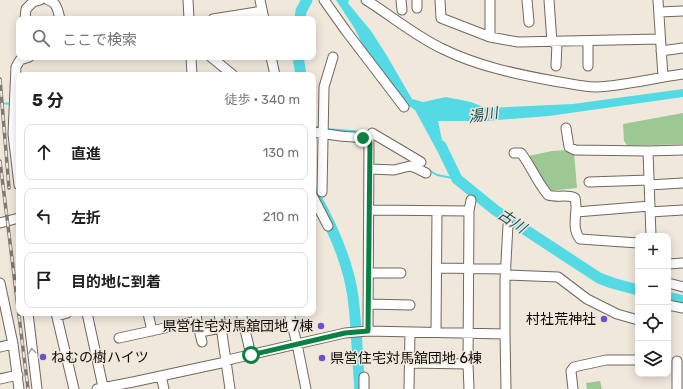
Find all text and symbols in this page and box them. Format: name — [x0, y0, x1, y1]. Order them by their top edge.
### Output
search box — [16, 16, 316, 60]
icon: search — [30, 27, 52, 49]
text: ここで検索 — [62, 31, 137, 49]
text: 5 分 — [32, 90, 64, 110]
text: 徒歩 · 340 m — [224, 92, 300, 107]
water label: 湯川 — [467, 103, 501, 126]
route end — [354, 129, 372, 147]
icon: ahead — [33, 141, 55, 163]
text: 直進 — [71, 145, 101, 163]
text: 130 m — [263, 145, 299, 160]
icon: left — [33, 205, 55, 227]
water label: 古川 — [495, 205, 531, 238]
text: 左折 — [71, 209, 101, 227]
text: 210 m — [263, 209, 299, 224]
map controls — [635, 233, 671, 377]
button: + — [635, 233, 671, 269]
icon: arrive — [33, 269, 55, 291]
button: − — [635, 269, 671, 305]
text: 目的地に到着 — [71, 273, 161, 291]
button: locate — [635, 305, 671, 341]
place label: 村社荒神社 — [526, 311, 596, 328]
marker: 村社荒神社 — [599, 314, 609, 324]
place label: 県営住宅対馬舘団地 7棟 — [162, 318, 313, 335]
marker: 県営住宅対馬舘団地 7棟 — [316, 321, 326, 331]
button: layers — [635, 341, 671, 377]
route start — [242, 346, 260, 364]
one-way arrow — [28, 348, 37, 354]
place label: ねむの樹ハイツ — [51, 349, 149, 366]
place label: 県営住宅対馬舘団地 6棟 — [330, 350, 482, 367]
marker: ねむの樹ハイツ — [38, 352, 48, 362]
marker: 県営住宅対馬舘団地 6棟 — [317, 353, 327, 363]

